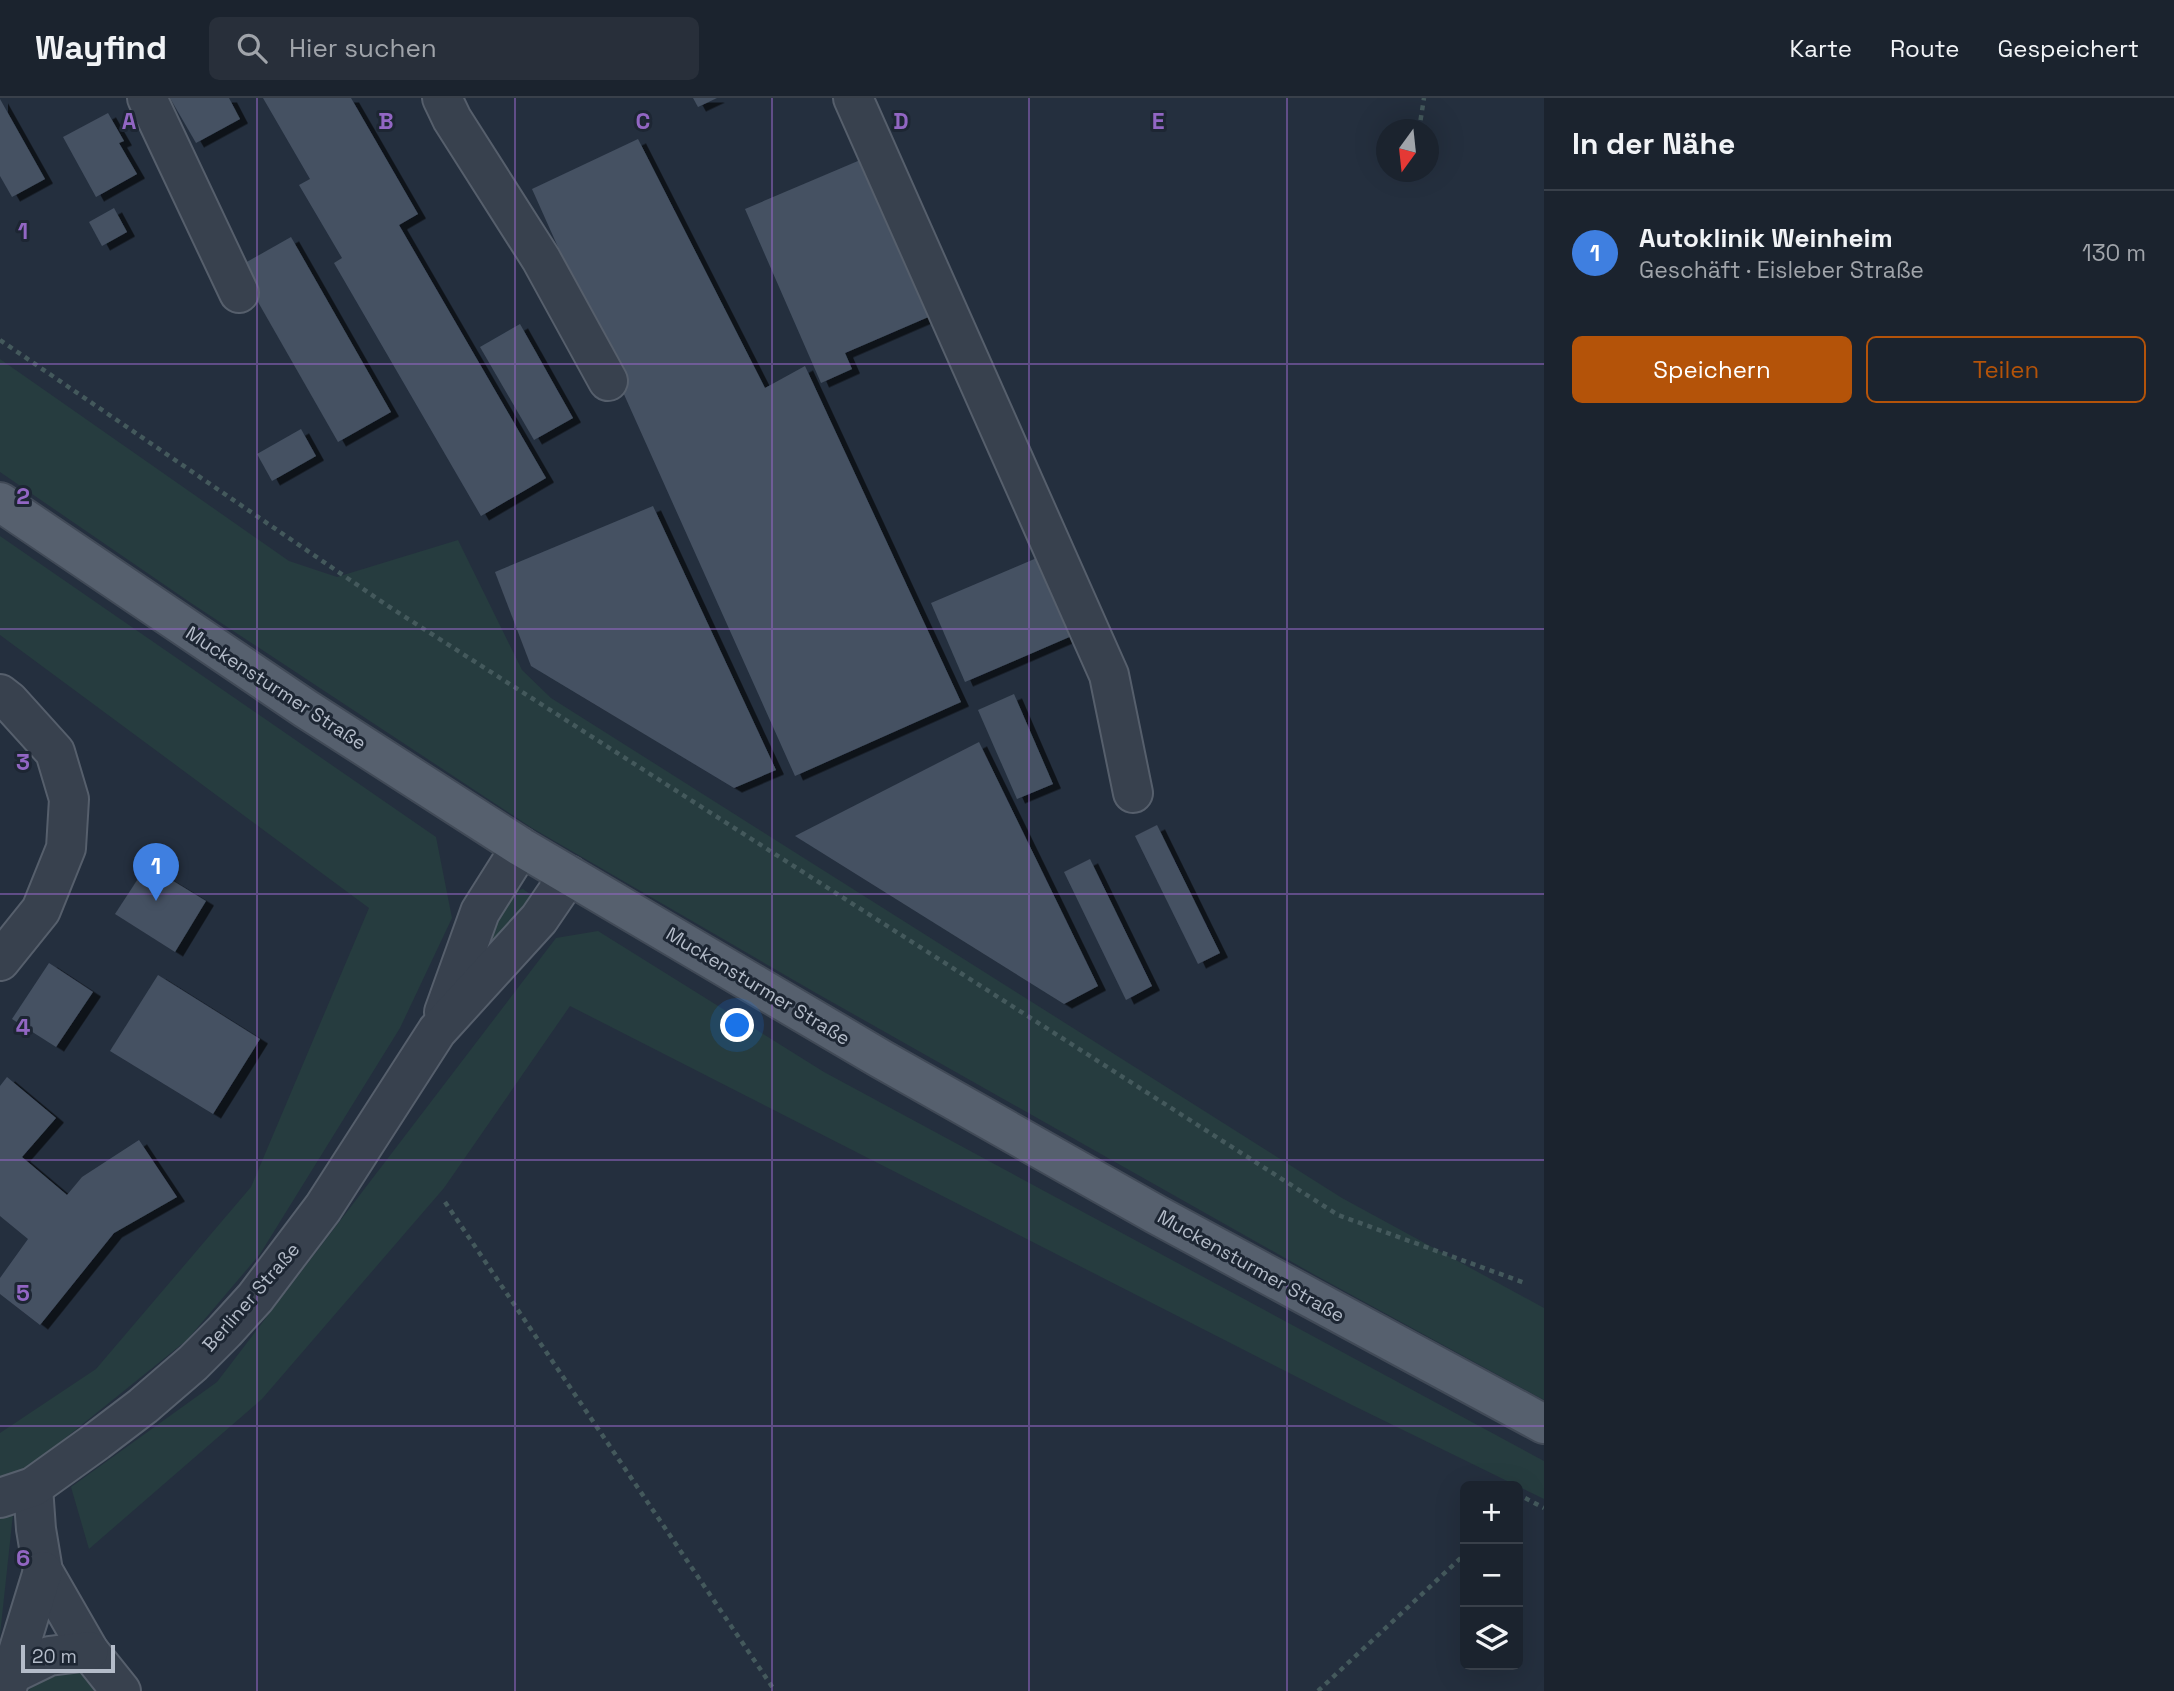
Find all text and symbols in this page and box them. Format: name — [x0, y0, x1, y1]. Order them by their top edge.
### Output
search box — [209, 17, 699, 80]
text: Wayfind — [35, 27, 167, 69]
icon: search — [233, 29, 271, 67]
text: Hier suchen — [289, 31, 437, 65]
text: Karte — [1790, 33, 1852, 64]
text: Route — [1890, 33, 1959, 64]
text: Gespeichert — [1997, 33, 2139, 64]
text: A — [122, 106, 137, 136]
text: B — [378, 106, 394, 136]
text: C — [636, 106, 650, 136]
text: D — [893, 106, 909, 136]
text: E — [1152, 106, 1164, 136]
north arrow — [1376, 119, 1439, 182]
text: In der Nähe — [1572, 124, 1735, 163]
text: 1 — [18, 216, 28, 246]
text: Autoklinik Weinheim — [1639, 221, 1893, 255]
text: 1 — [1590, 238, 1600, 268]
text: 130 m — [2082, 238, 2146, 268]
text: Geschäft · Eisleber Straße — [1639, 255, 1924, 285]
button: Speichern — [1572, 336, 1852, 403]
button: Teilen — [1866, 336, 2146, 403]
text: 2 — [16, 481, 30, 511]
street label: Muckensturmer Straße — [181, 620, 371, 756]
text: 3 — [16, 747, 30, 777]
pin: 1 — [133, 843, 179, 901]
street label: Muckensturmer Straße — [661, 921, 855, 1051]
your location — [720, 1008, 754, 1042]
text: 4 — [16, 1012, 31, 1042]
street label: Muckensturmer Straße — [1153, 1204, 1349, 1328]
street label: Berliner Straße — [197, 1237, 305, 1357]
text: 5 — [16, 1278, 30, 1308]
map controls — [1460, 1481, 1523, 1670]
button: + — [1460, 1481, 1523, 1544]
text: 6 — [16, 1543, 30, 1573]
button: − — [1460, 1544, 1523, 1607]
button: layers — [1460, 1607, 1523, 1670]
scale bar — [21, 1642, 116, 1674]
text: 20 m — [32, 1644, 77, 1669]

